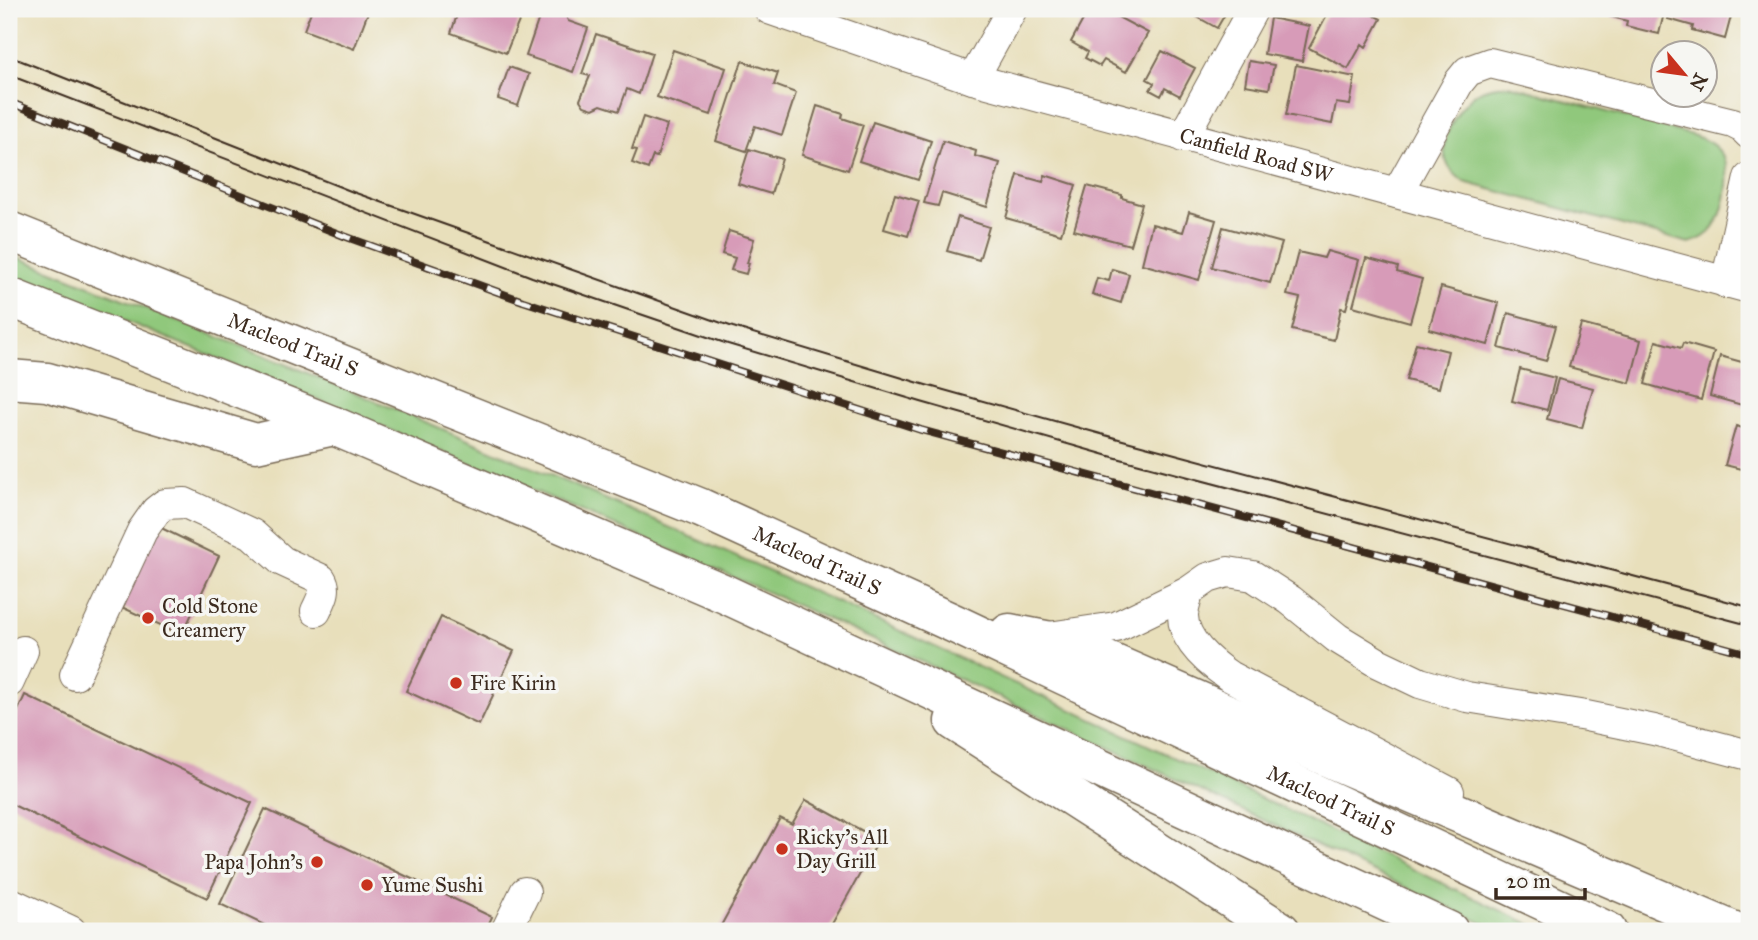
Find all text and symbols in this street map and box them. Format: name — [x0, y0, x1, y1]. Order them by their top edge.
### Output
north arrow — [1650, 38, 1720, 108]
text: N — [1684, 69, 1712, 95]
street label: Canfield Road SW — [1177, 122, 1337, 189]
street label: Macleod Trail S — [224, 307, 362, 382]
street label: Macleod Trail S — [749, 520, 885, 602]
place label: Cold Stone Creamery — [162, 593, 258, 643]
marker: Cold Stone Creamery — [140, 610, 156, 626]
place label: Fire Kirin — [470, 670, 556, 696]
marker: Fire Kirin — [448, 675, 464, 691]
street label: Macleod Trail S — [1263, 760, 1399, 842]
place label: Ricky's All Day Grill — [796, 824, 888, 874]
marker: Ricky's All Day Grill — [774, 841, 790, 857]
place label: Papa John's — [204, 849, 303, 875]
marker: Papa John's — [309, 854, 325, 870]
scale bar — [1496, 856, 1585, 900]
text: 20 m — [1506, 868, 1551, 894]
place label: Yume Sushi — [381, 872, 483, 898]
marker: Yume Sushi — [359, 877, 375, 893]

